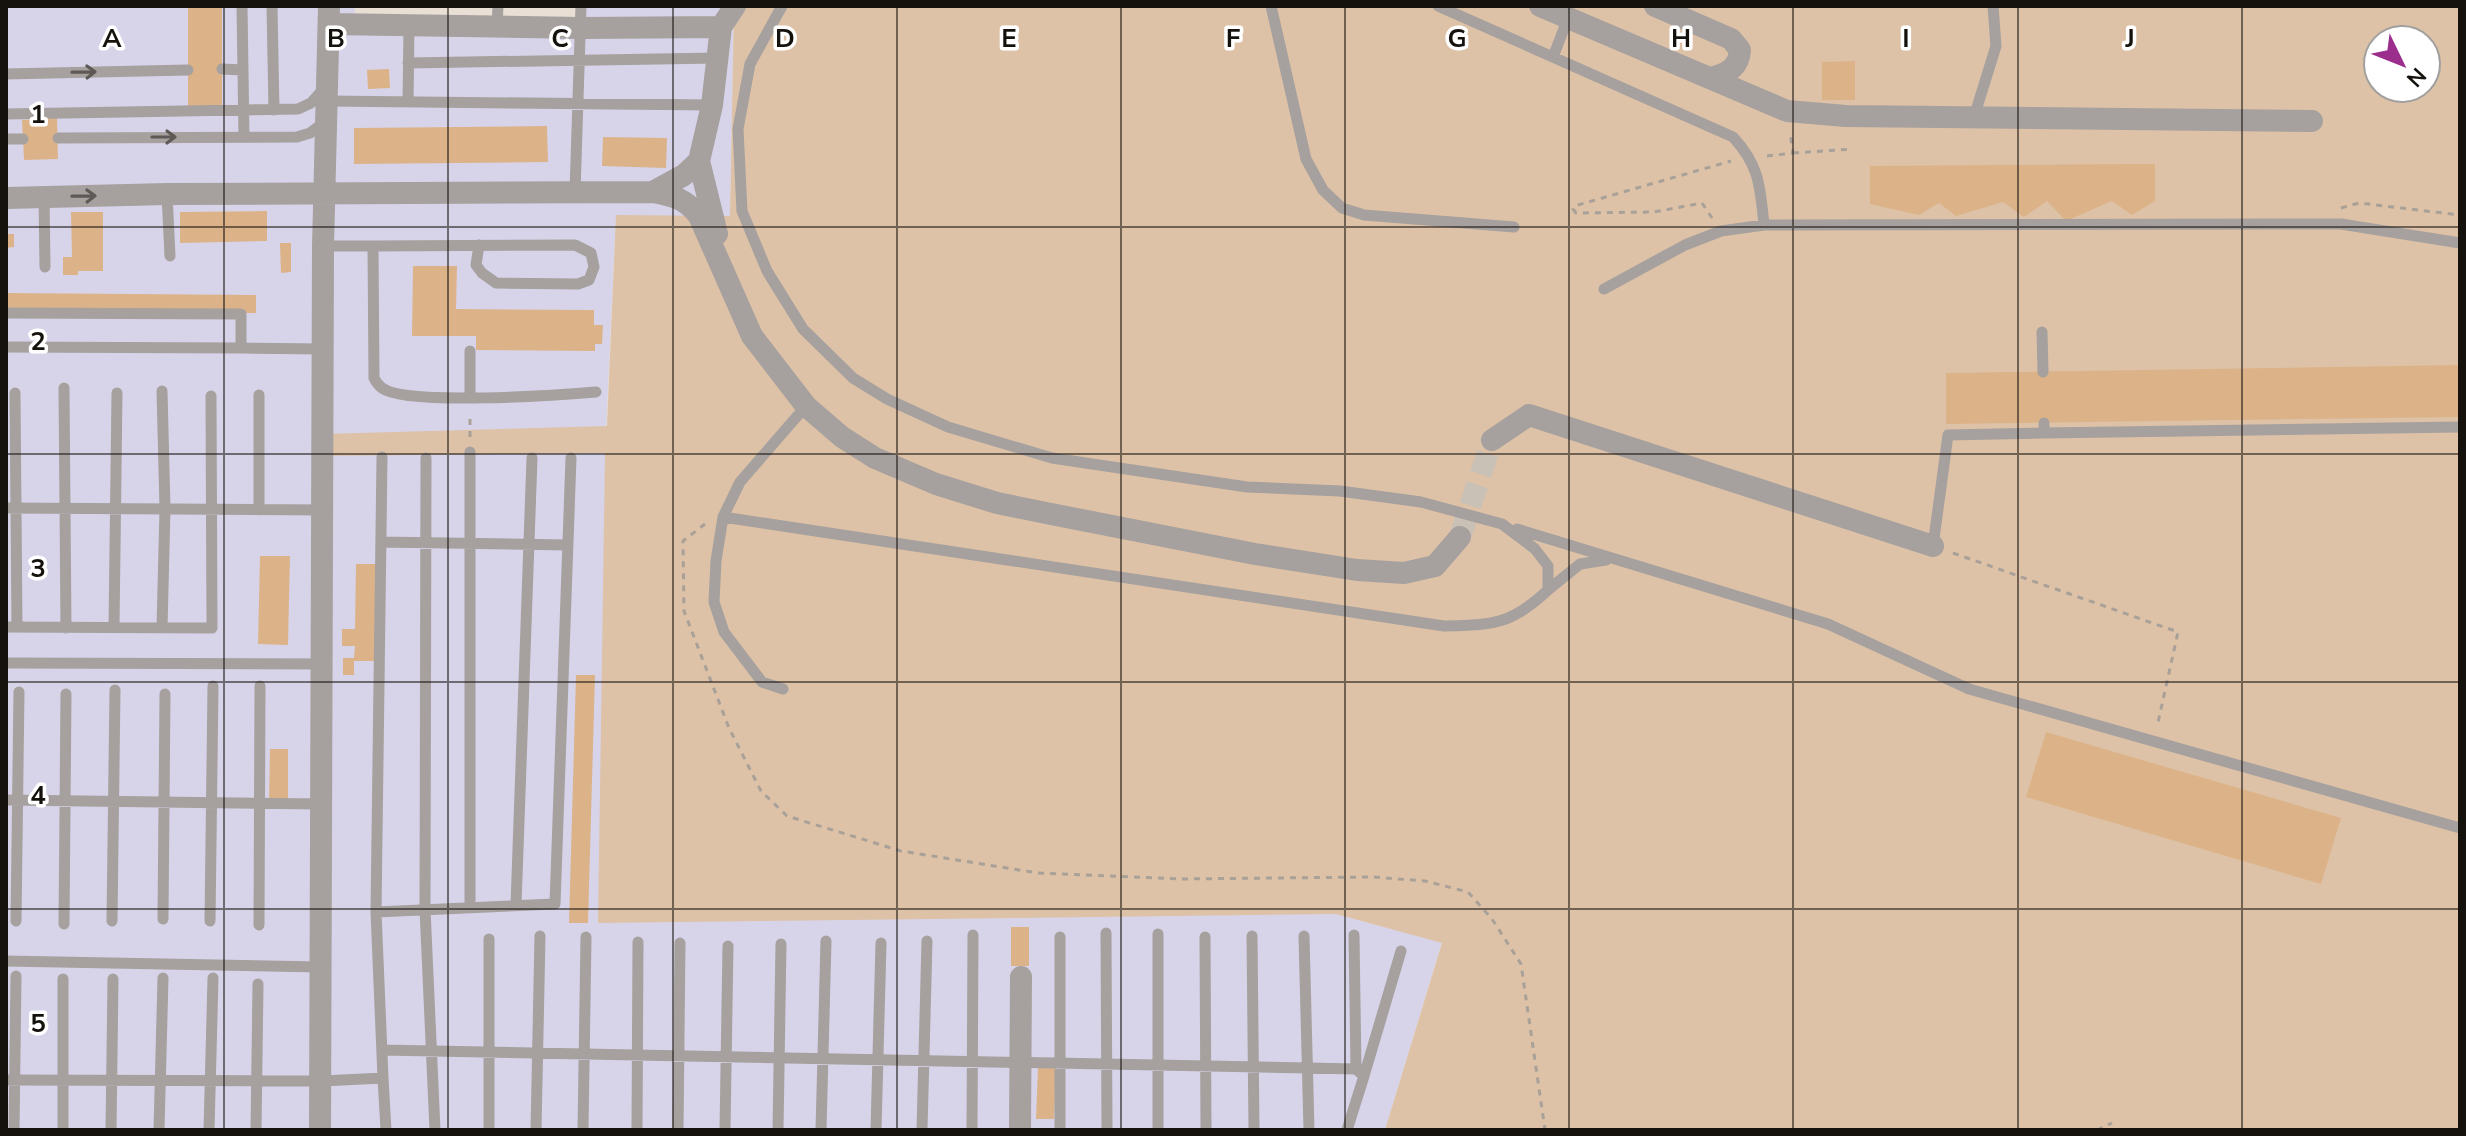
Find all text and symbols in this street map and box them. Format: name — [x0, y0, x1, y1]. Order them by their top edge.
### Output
text: A — [102, 21, 122, 56]
text: B — [327, 21, 345, 56]
text: C — [551, 21, 569, 56]
text: D — [775, 21, 795, 56]
text: E — [1001, 21, 1017, 56]
text: F — [1226, 21, 1240, 56]
text: G — [1447, 21, 1467, 56]
text: H — [1671, 21, 1691, 56]
text: I — [1902, 21, 1910, 56]
text: J — [2124, 21, 2135, 56]
north arrow — [2362, 24, 2442, 104]
text: N — [2399, 61, 2432, 93]
one-way arrow — [70, 64, 97, 80]
text: 1 — [30, 97, 46, 132]
one-way arrow — [150, 129, 177, 145]
one-way arrow — [70, 188, 97, 203]
text: 2 — [30, 324, 46, 359]
text: 3 — [30, 551, 46, 586]
text: 4 — [30, 778, 46, 813]
text: 5 — [30, 1006, 46, 1041]

